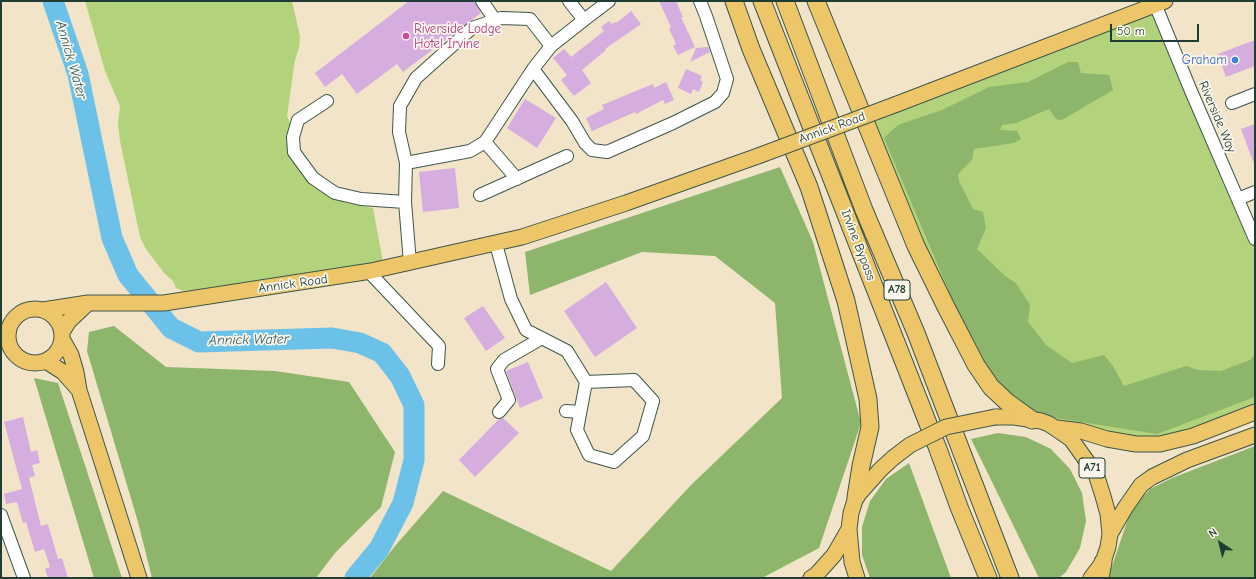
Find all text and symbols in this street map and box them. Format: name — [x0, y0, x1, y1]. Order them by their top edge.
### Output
scale bar — [1112, 16, 1201, 42]
water label: Annick Water — [52, 19, 90, 101]
place label: Riverside Lodge Hotel Irvine — [414, 21, 501, 52]
text: 50 m — [1117, 24, 1145, 38]
marker: Riverside Lodge Hotel Irvine — [401, 31, 411, 41]
place label: Graham — [1182, 52, 1227, 68]
marker: Graham — [1230, 55, 1240, 65]
street label: Riverside Way — [1195, 79, 1239, 155]
street label: Annick Road — [797, 109, 867, 147]
street label: Irvine Bypass — [837, 207, 879, 283]
street label: Annick Road — [257, 271, 329, 297]
road number: A78 — [884, 280, 910, 300]
water label: Annick Water — [209, 331, 289, 349]
road number: A71 — [1079, 458, 1105, 478]
north arrow — [1200, 523, 1240, 563]
text: N — [1206, 525, 1220, 540]

